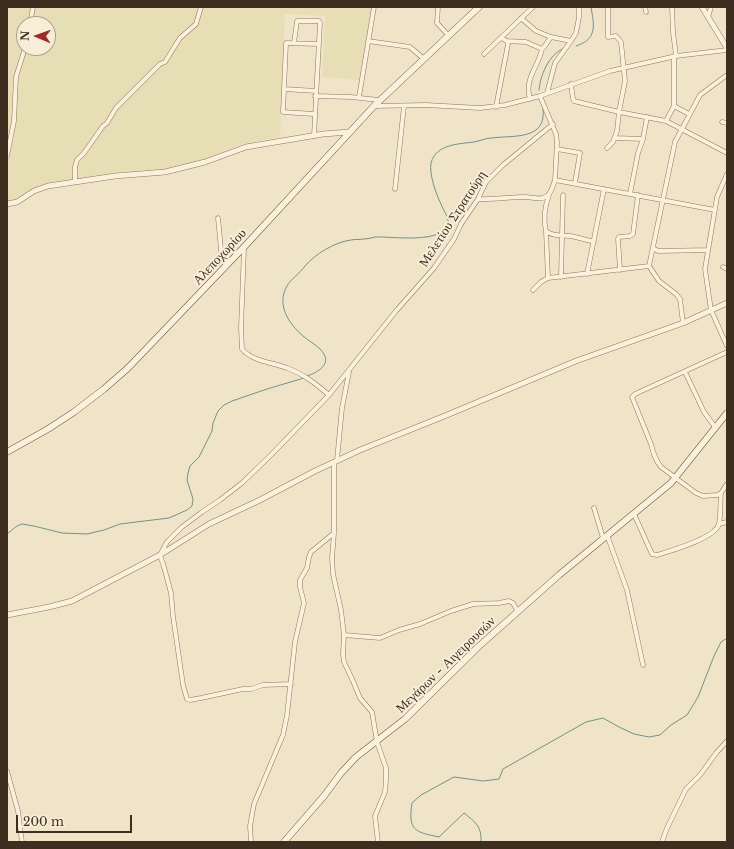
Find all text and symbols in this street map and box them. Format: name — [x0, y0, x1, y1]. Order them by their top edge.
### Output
north arrow — [16, 16, 56, 56]
text: N — [18, 30, 32, 41]
street label: Μελετίου Στρατούρη — [416, 168, 490, 270]
street label: Αλεποχωρίου — [190, 226, 250, 288]
street label: Μεγάρων - Αιγειρουσών — [393, 613, 499, 717]
scale bar — [18, 807, 134, 833]
text: 200 m — [23, 814, 64, 829]

